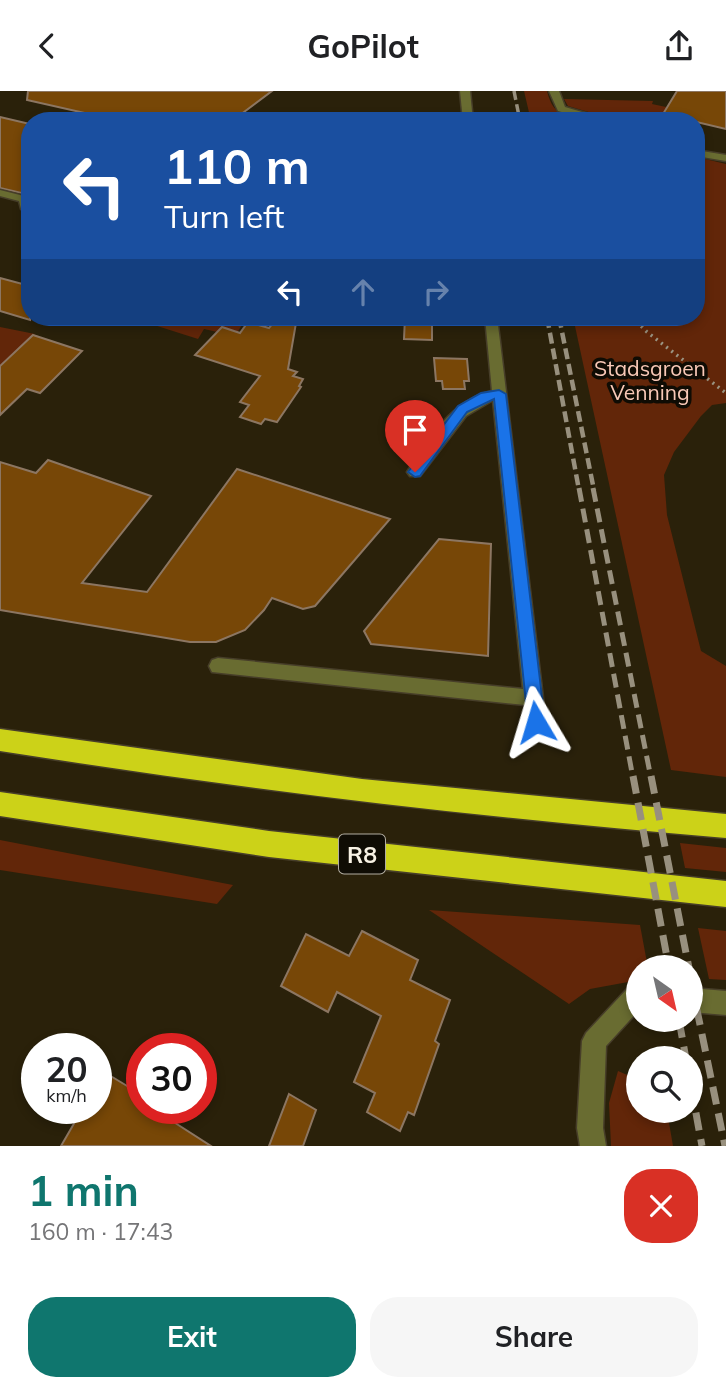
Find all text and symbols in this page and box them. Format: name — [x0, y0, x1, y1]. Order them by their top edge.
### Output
text: GoPilot — [307, 26, 419, 66]
icon: back — [28, 27, 66, 65]
icon: share — [660, 27, 698, 65]
text: 110 m — [164, 135, 310, 196]
icon: left — [49, 140, 140, 231]
text: Turn left — [164, 196, 284, 236]
icon: left — [271, 273, 309, 311]
icon: ahead — [344, 273, 382, 311]
icon: right — [417, 273, 455, 311]
park label: Stadsgroen Venning — [594, 355, 706, 405]
pin — [385, 400, 445, 472]
icon: arrive — [396, 411, 434, 449]
position arrow — [499, 685, 573, 759]
road number: R8 — [339, 835, 385, 873]
north arrow — [626, 955, 704, 1033]
map controls — [626, 955, 703, 1123]
speed limit sign: 30 — [126, 1033, 217, 1124]
button: search — [626, 1046, 703, 1123]
text: 20 — [45, 1047, 88, 1091]
text: km/h — [46, 1084, 87, 1107]
text: 1 min — [28, 1164, 139, 1217]
button: close — [624, 1169, 698, 1243]
text: 160 m · 17:43 — [28, 1217, 173, 1246]
button: Exit — [28, 1297, 356, 1377]
button: Share — [370, 1297, 698, 1377]

